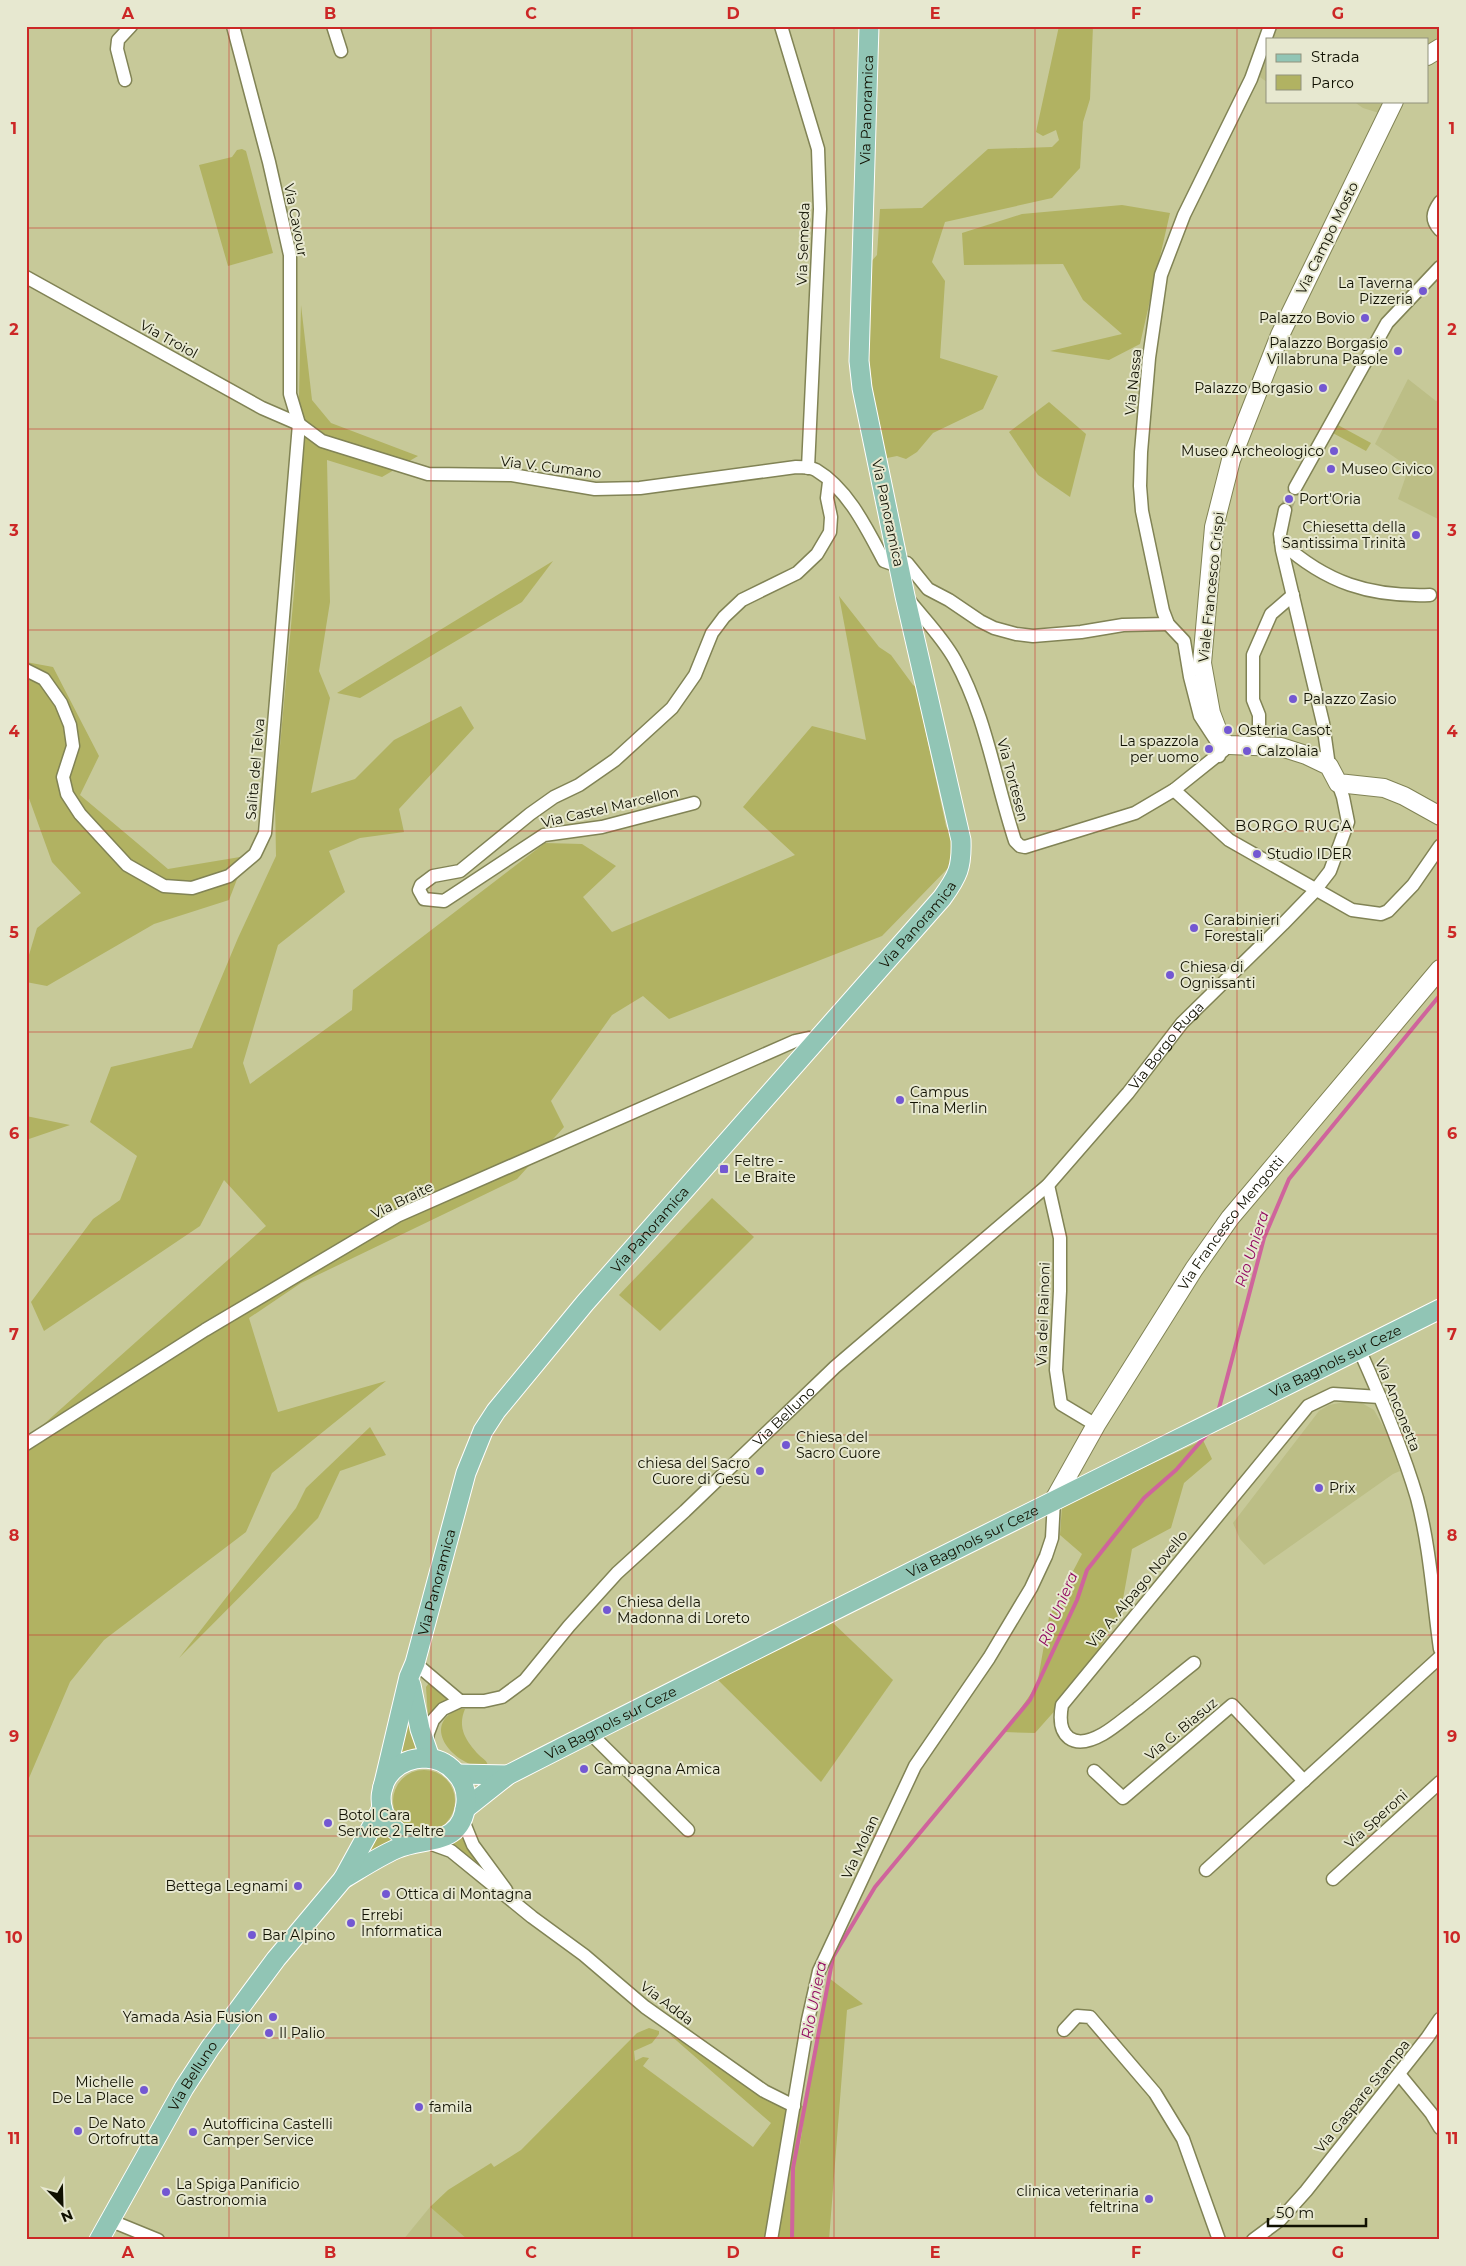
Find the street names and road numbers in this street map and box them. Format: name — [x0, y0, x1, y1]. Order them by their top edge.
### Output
street label: Via Panoramica — [856, 55, 877, 165]
street label: Via Campo Mosto — [1292, 178, 1362, 297]
street label: Via Cavour — [280, 182, 312, 259]
street label: Via Semeda — [793, 202, 813, 286]
street label: Via Troiol — [137, 316, 201, 362]
street label: Via Nassa — [1121, 348, 1145, 416]
street label: Via V. Cumano — [499, 452, 603, 482]
street label: Via Panoramica — [868, 458, 908, 568]
street label: Viale Francesco Crispi — [1194, 511, 1228, 663]
street label: Salita del Telva — [242, 717, 268, 821]
street label: Via Tortesen — [993, 736, 1033, 824]
street label: Via Castel Marcellon — [540, 782, 680, 832]
street label: Via Panoramica — [875, 877, 960, 972]
street label: Via Borgo Ruga — [1125, 997, 1208, 1094]
street label: Via Francesco Mengotti — [1174, 1152, 1288, 1294]
street label: Via Braite — [368, 1177, 436, 1223]
street label: Via Panoramica — [607, 1182, 693, 1277]
street label: Via dei Rainoni — [1032, 1262, 1054, 1366]
street label: Via Bagnols sur Ceze — [1266, 1321, 1404, 1401]
street label: Via Anconetta — [1371, 1356, 1425, 1454]
street label: Via Belluno — [749, 1382, 819, 1450]
street label: Via Bagnols sur Ceze — [904, 1501, 1042, 1582]
street label: Via A. Alpago Novello — [1083, 1526, 1192, 1651]
street label: Via Panoramica — [414, 1527, 460, 1637]
street label: Via Bagnols sur Ceze — [542, 1682, 680, 1764]
street label: Via G. Biasuz — [1141, 1694, 1221, 1764]
street label: Via Speroni — [1341, 1786, 1411, 1852]
street label: Via Molan — [837, 1812, 883, 1882]
street label: Via Adda — [637, 1977, 697, 2029]
street label: Via Gaspare Stampa — [1311, 2035, 1413, 2157]
street label: Via Belluno — [164, 2037, 221, 2114]

